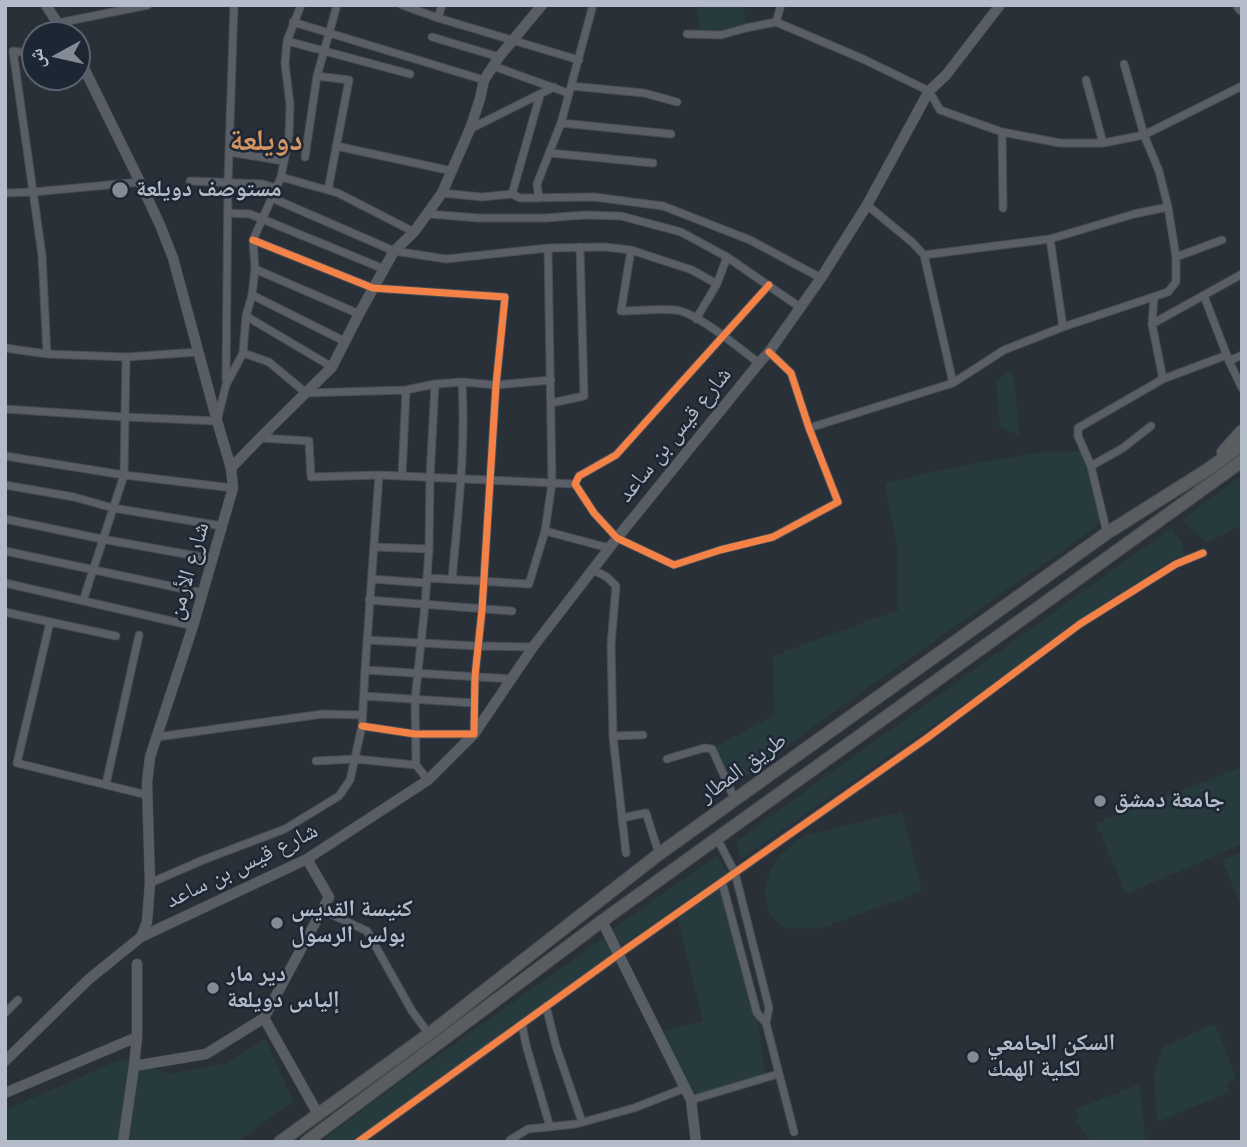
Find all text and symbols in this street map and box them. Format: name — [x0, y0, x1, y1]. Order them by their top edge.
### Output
north arrow — [21, 21, 91, 91]
text: ش — [23, 47, 50, 70]
district label: دويلعة — [229, 124, 303, 160]
place label: مستوصف دويلعة — [136, 176, 282, 204]
marker: مستوصف دويلعة — [110, 180, 130, 200]
street label: شارع قيس بن ساعد — [612, 362, 738, 508]
street label: شارع الأرمن — [162, 519, 216, 623]
street label: طريق المطار — [694, 727, 792, 809]
place label: جامعة دمشق — [1114, 787, 1225, 815]
marker: جامعة دمشق — [1092, 793, 1108, 809]
street label: شارع قيس بن ساعد — [161, 817, 323, 915]
place label: كنيسة القديس بولس الرسول — [291, 896, 413, 950]
marker: كنيسة القديس بولس الرسول — [269, 915, 285, 931]
place label: دير مار إلياس دويلعة — [227, 961, 340, 1015]
marker: دير مار إلياس دويلعة — [205, 980, 221, 996]
place label: السكن الجامعي لكلية الهمك — [987, 1030, 1115, 1084]
marker: السكن الجامعي لكلية الهمك — [965, 1049, 981, 1065]

